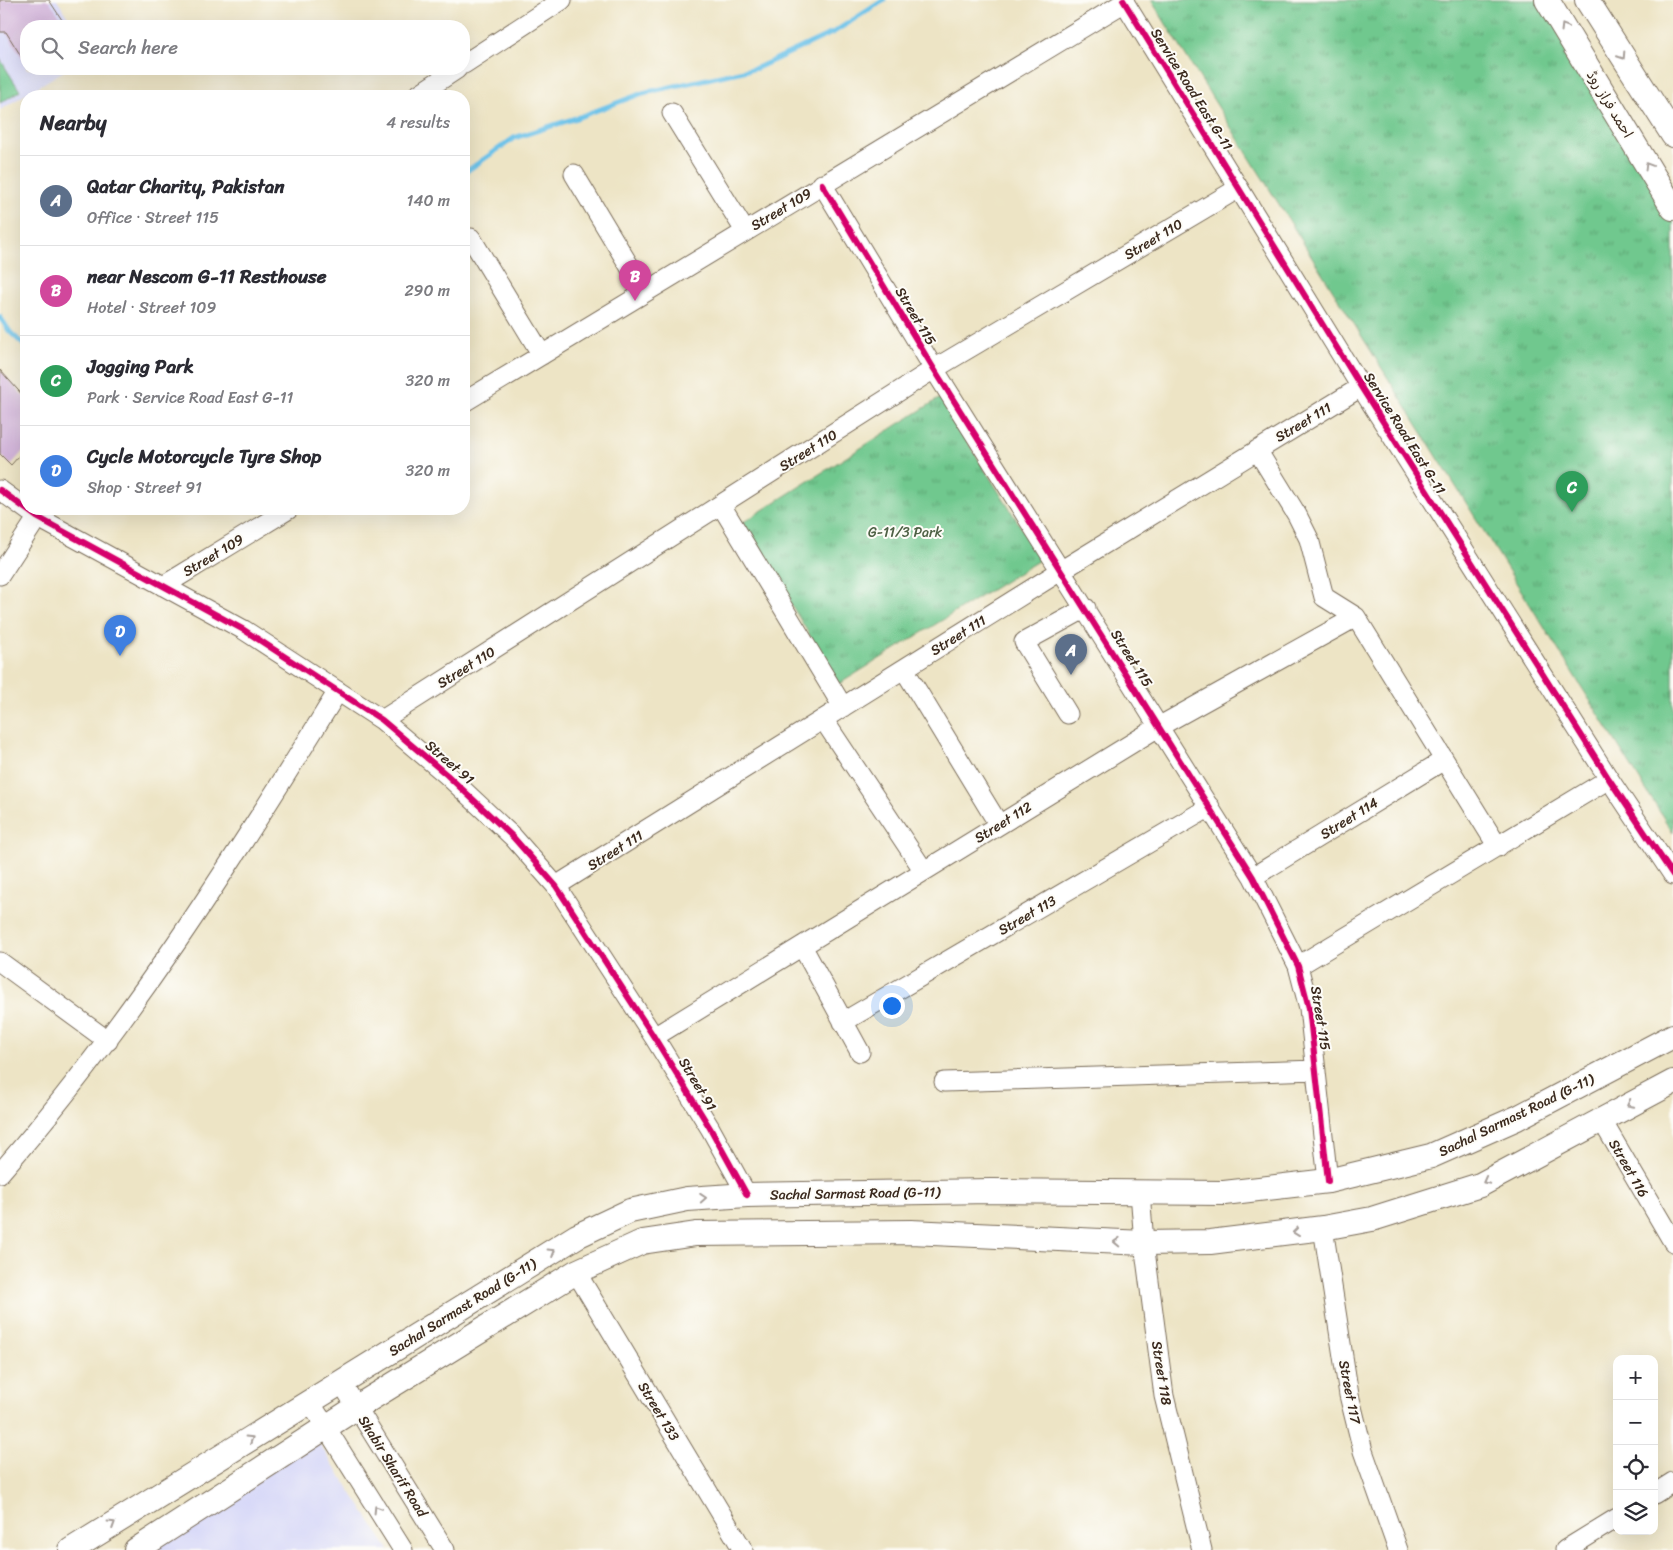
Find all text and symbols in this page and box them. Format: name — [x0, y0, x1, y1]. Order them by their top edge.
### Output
search box — [20, 20, 470, 75]
street label: Service Road East G-11 — [1144, 23, 1240, 156]
one-way arrow — [1560, 24, 1570, 33]
text: Search here — [78, 31, 178, 64]
icon: search — [38, 34, 66, 62]
one-way arrow — [1616, 50, 1626, 59]
street label: احمد فراز روڈ — [1579, 65, 1640, 143]
text: Nearby — [40, 104, 106, 142]
text: 4 results — [386, 108, 450, 137]
one-way arrow — [1644, 163, 1654, 172]
text: Qatar Charity, Pakistan — [87, 170, 284, 203]
street label: Street 109 — [746, 181, 817, 238]
text: A — [51, 186, 61, 215]
text: 140 m — [407, 186, 450, 215]
text: Office · Street 115 — [87, 203, 219, 232]
street label: Street 110 — [1119, 212, 1188, 267]
text: near Nescom G-11 Resthouse — [87, 260, 327, 293]
pin: B — [619, 260, 651, 301]
text: B — [51, 276, 61, 305]
text: 290 m — [404, 276, 450, 305]
street label: Street 115 — [888, 282, 943, 351]
text: Hotel · Street 109 — [87, 293, 216, 322]
text: Jogging Park — [87, 350, 194, 383]
text: C — [51, 366, 61, 395]
text: 320 m — [405, 366, 450, 395]
street label: Service Road East G-11 — [1357, 367, 1453, 500]
text: Park · Service Road East G-11 — [87, 383, 293, 412]
street label: Street 111 — [1270, 396, 1336, 449]
street label: Street 110 — [774, 422, 843, 478]
text: Cycle Motorcycle Tyre Shop — [87, 440, 321, 473]
text: D — [51, 456, 61, 485]
text: 320 m — [405, 456, 450, 485]
pin: C — [1556, 471, 1588, 512]
text: Shop · Street 91 — [87, 473, 202, 502]
park label: G-11/3 Park — [868, 520, 943, 545]
street label: Street 109 — [178, 527, 249, 584]
street label: Street 111 — [925, 608, 991, 663]
pin: D — [104, 615, 136, 656]
street label: Street 115 — [1104, 624, 1160, 693]
pin: A — [1055, 634, 1087, 675]
street label: Street 110 — [432, 639, 501, 695]
street label: Street 91 — [419, 734, 480, 791]
street label: Street 114 — [1315, 790, 1384, 846]
street label: Street 112 — [969, 795, 1037, 850]
street label: Street 111 — [582, 823, 648, 878]
street label: Street 113 — [993, 888, 1061, 942]
street label: Street 115 — [1303, 984, 1338, 1053]
your location — [879, 993, 905, 1019]
street label: Street 91 — [672, 1053, 723, 1116]
street label: Sachal Sarmast Road (G-11) — [1434, 1066, 1599, 1164]
one-way arrow — [1626, 1098, 1635, 1108]
street label: Street 116 — [1602, 1134, 1655, 1202]
one-way arrow — [1483, 1175, 1492, 1185]
street label: Sachal Sarmast Road (G-11) — [770, 1179, 941, 1207]
one-way arrow — [699, 1192, 707, 1203]
one-way arrow — [1292, 1226, 1301, 1236]
one-way arrow — [1113, 1237, 1120, 1247]
one-way arrow — [547, 1248, 556, 1258]
street label: Sachal Sarmast Road (G-11) — [383, 1251, 542, 1363]
street label: Street 118 — [1144, 1339, 1179, 1408]
map controls — [1613, 1355, 1658, 1535]
button: + — [1613, 1355, 1658, 1400]
street label: Street 117 — [1331, 1358, 1368, 1427]
street label: Street 133 — [631, 1377, 686, 1446]
button: − — [1613, 1400, 1658, 1445]
street label: Shabir Sharif Road — [351, 1410, 435, 1524]
one-way arrow — [245, 1436, 254, 1445]
button: locate — [1613, 1445, 1658, 1490]
button: layers — [1613, 1490, 1658, 1535]
one-way arrow — [374, 1505, 384, 1514]
one-way arrow — [107, 1521, 116, 1531]

